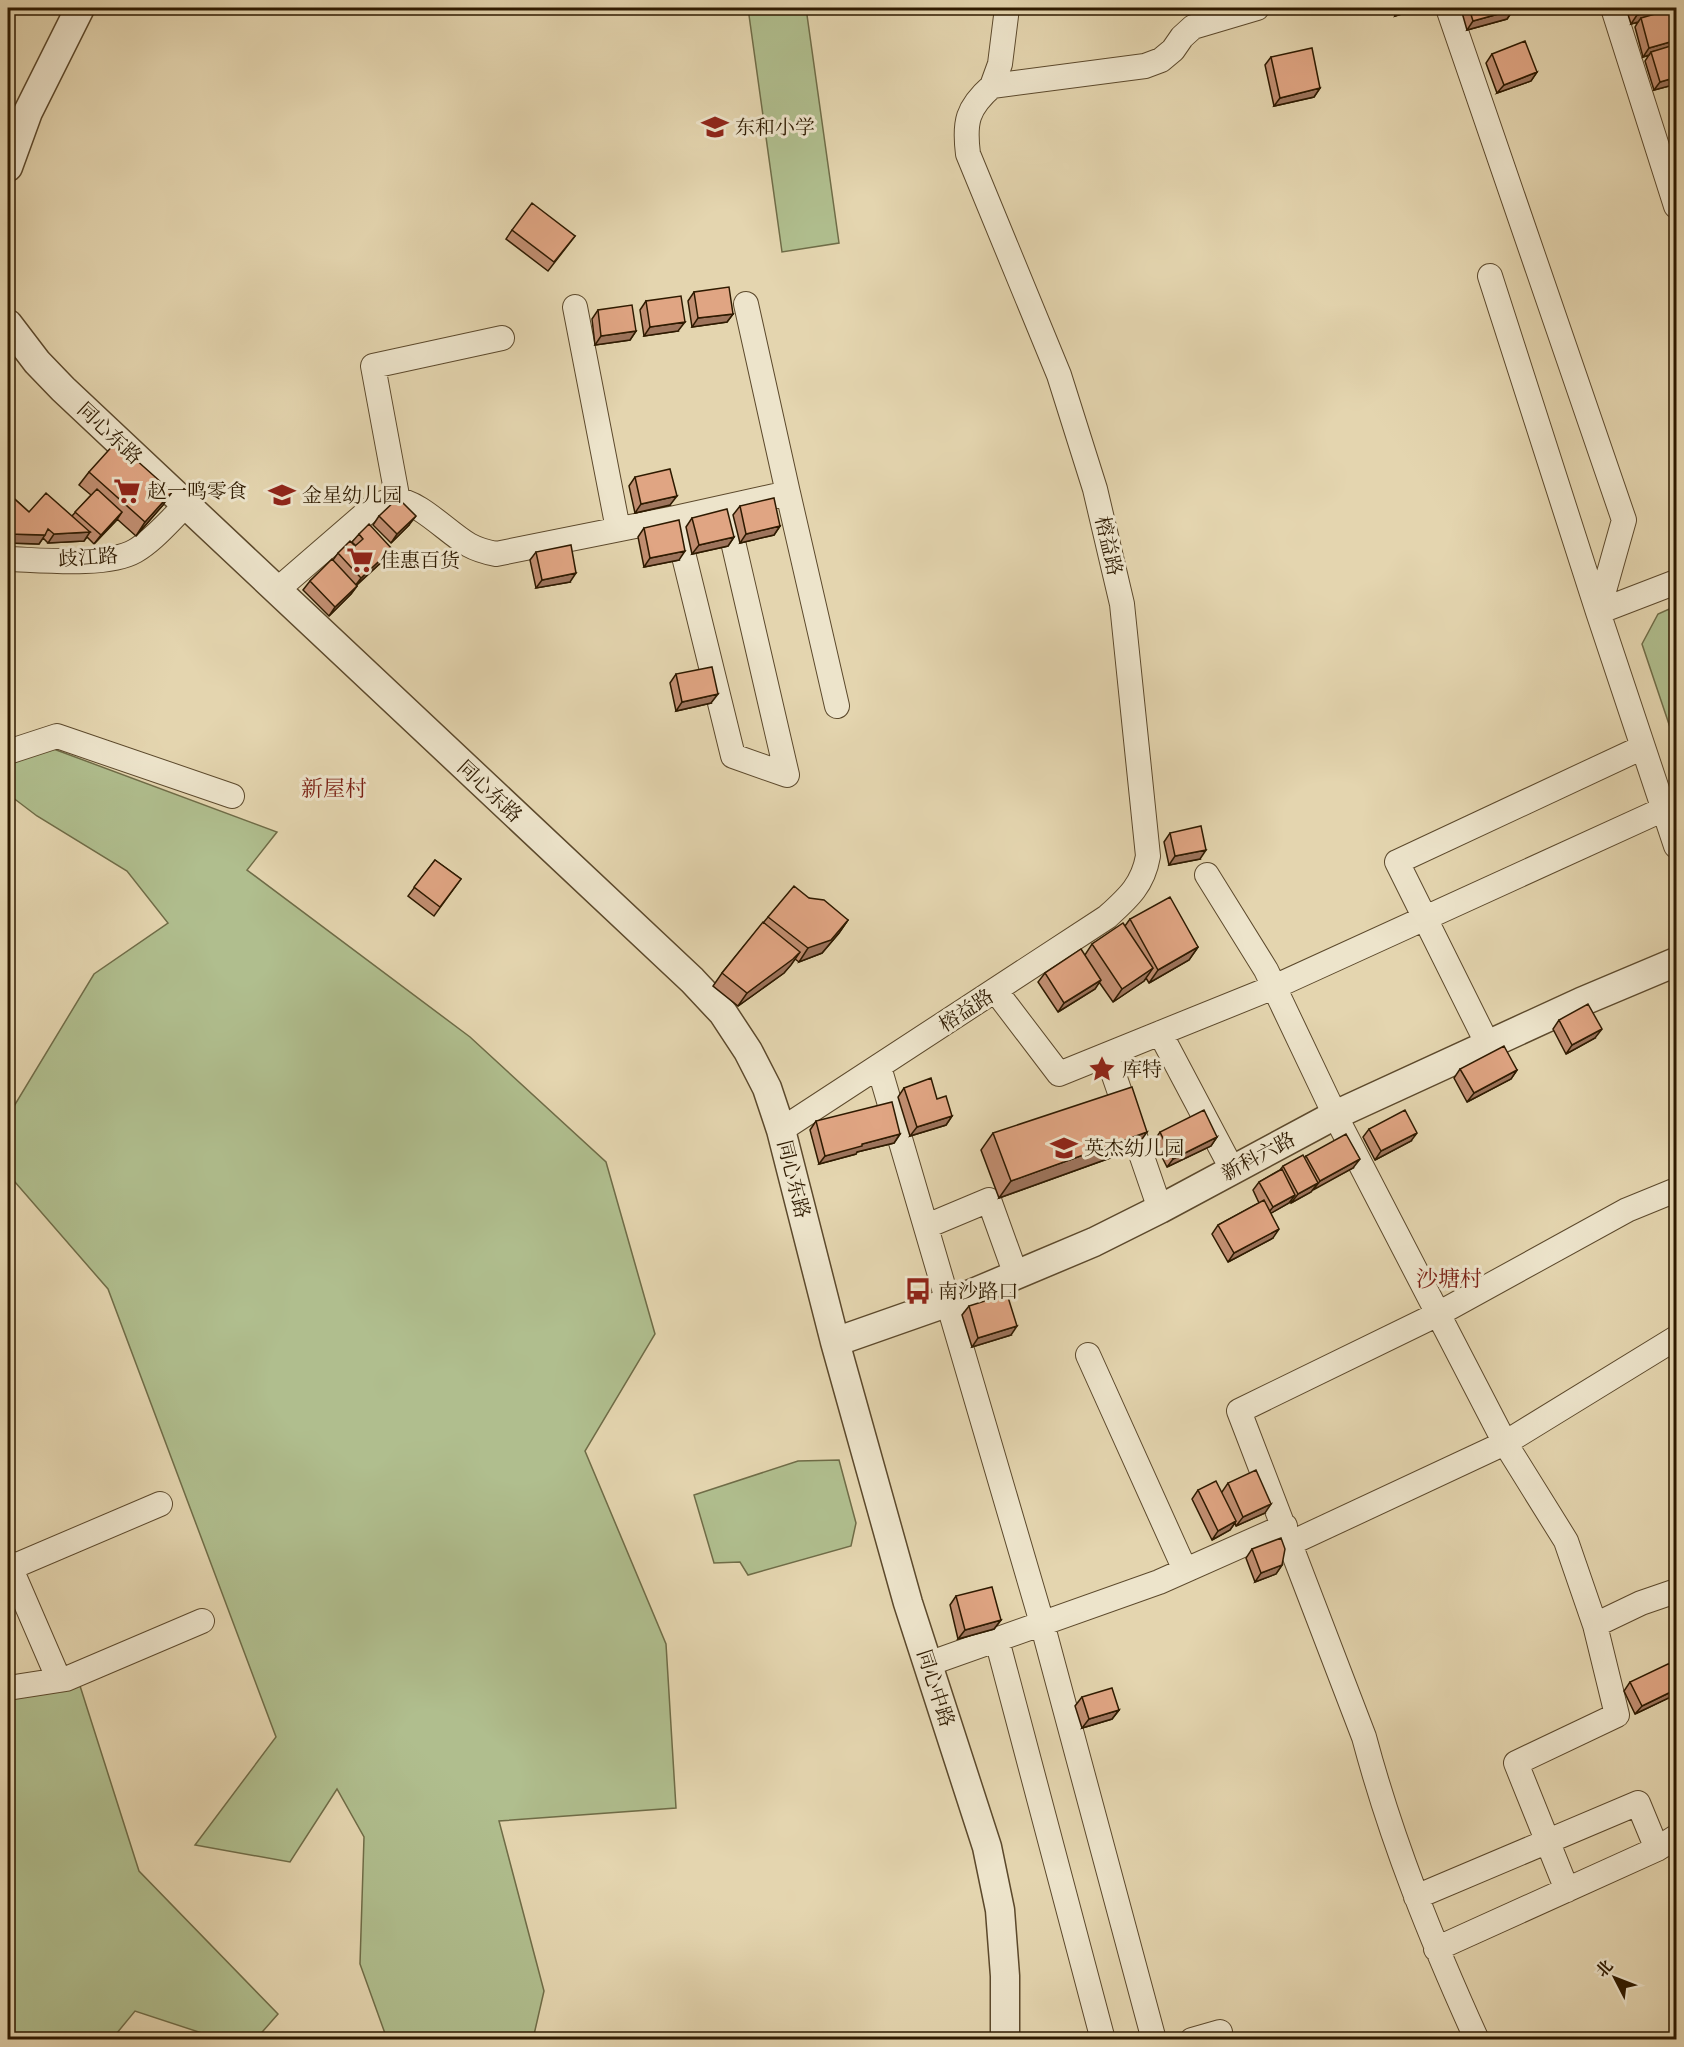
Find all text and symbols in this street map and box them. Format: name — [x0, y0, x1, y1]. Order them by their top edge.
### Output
school or university icon: 东和小学 — [700, 112, 730, 142]
place label: 东和小学 — [735, 112, 815, 141]
street label: 同心东路 — [71, 395, 149, 471]
supermarket icon: 赵一鸣零食 — [112, 476, 142, 506]
place label: 赵一鸣零食 — [147, 476, 247, 505]
school or university icon: 金星幼儿园 — [267, 480, 297, 510]
place label: 金星幼儿园 — [302, 480, 402, 509]
street label: 榕益路 — [1089, 513, 1130, 578]
street label: 歧江路 — [57, 540, 119, 573]
supermarket icon: 佳惠百货 — [345, 545, 375, 575]
place label: 佳惠百货 — [380, 545, 460, 574]
street label: 同心东路 — [451, 753, 529, 829]
district label: 新屋村 — [301, 772, 367, 804]
street label: 榕益路 — [933, 981, 999, 1038]
place icon: 库特 — [1087, 1054, 1117, 1084]
place label: 库特 — [1122, 1054, 1162, 1083]
street label: 新科六路 — [1216, 1124, 1300, 1187]
school or university icon: 英杰幼儿园 — [1049, 1133, 1079, 1163]
place label: 英杰幼儿园 — [1084, 1133, 1184, 1162]
street label: 同心东路 — [771, 1137, 818, 1221]
district label: 沙塘村 — [1416, 1262, 1482, 1294]
bus stop icon: 南沙路口 — [903, 1276, 933, 1306]
place label: 南沙路口 — [938, 1276, 1018, 1305]
street label: 同心中路 — [910, 1645, 963, 1730]
north arrow — [1585, 1948, 1645, 2008]
text: 北 — [1590, 1954, 1618, 1982]

